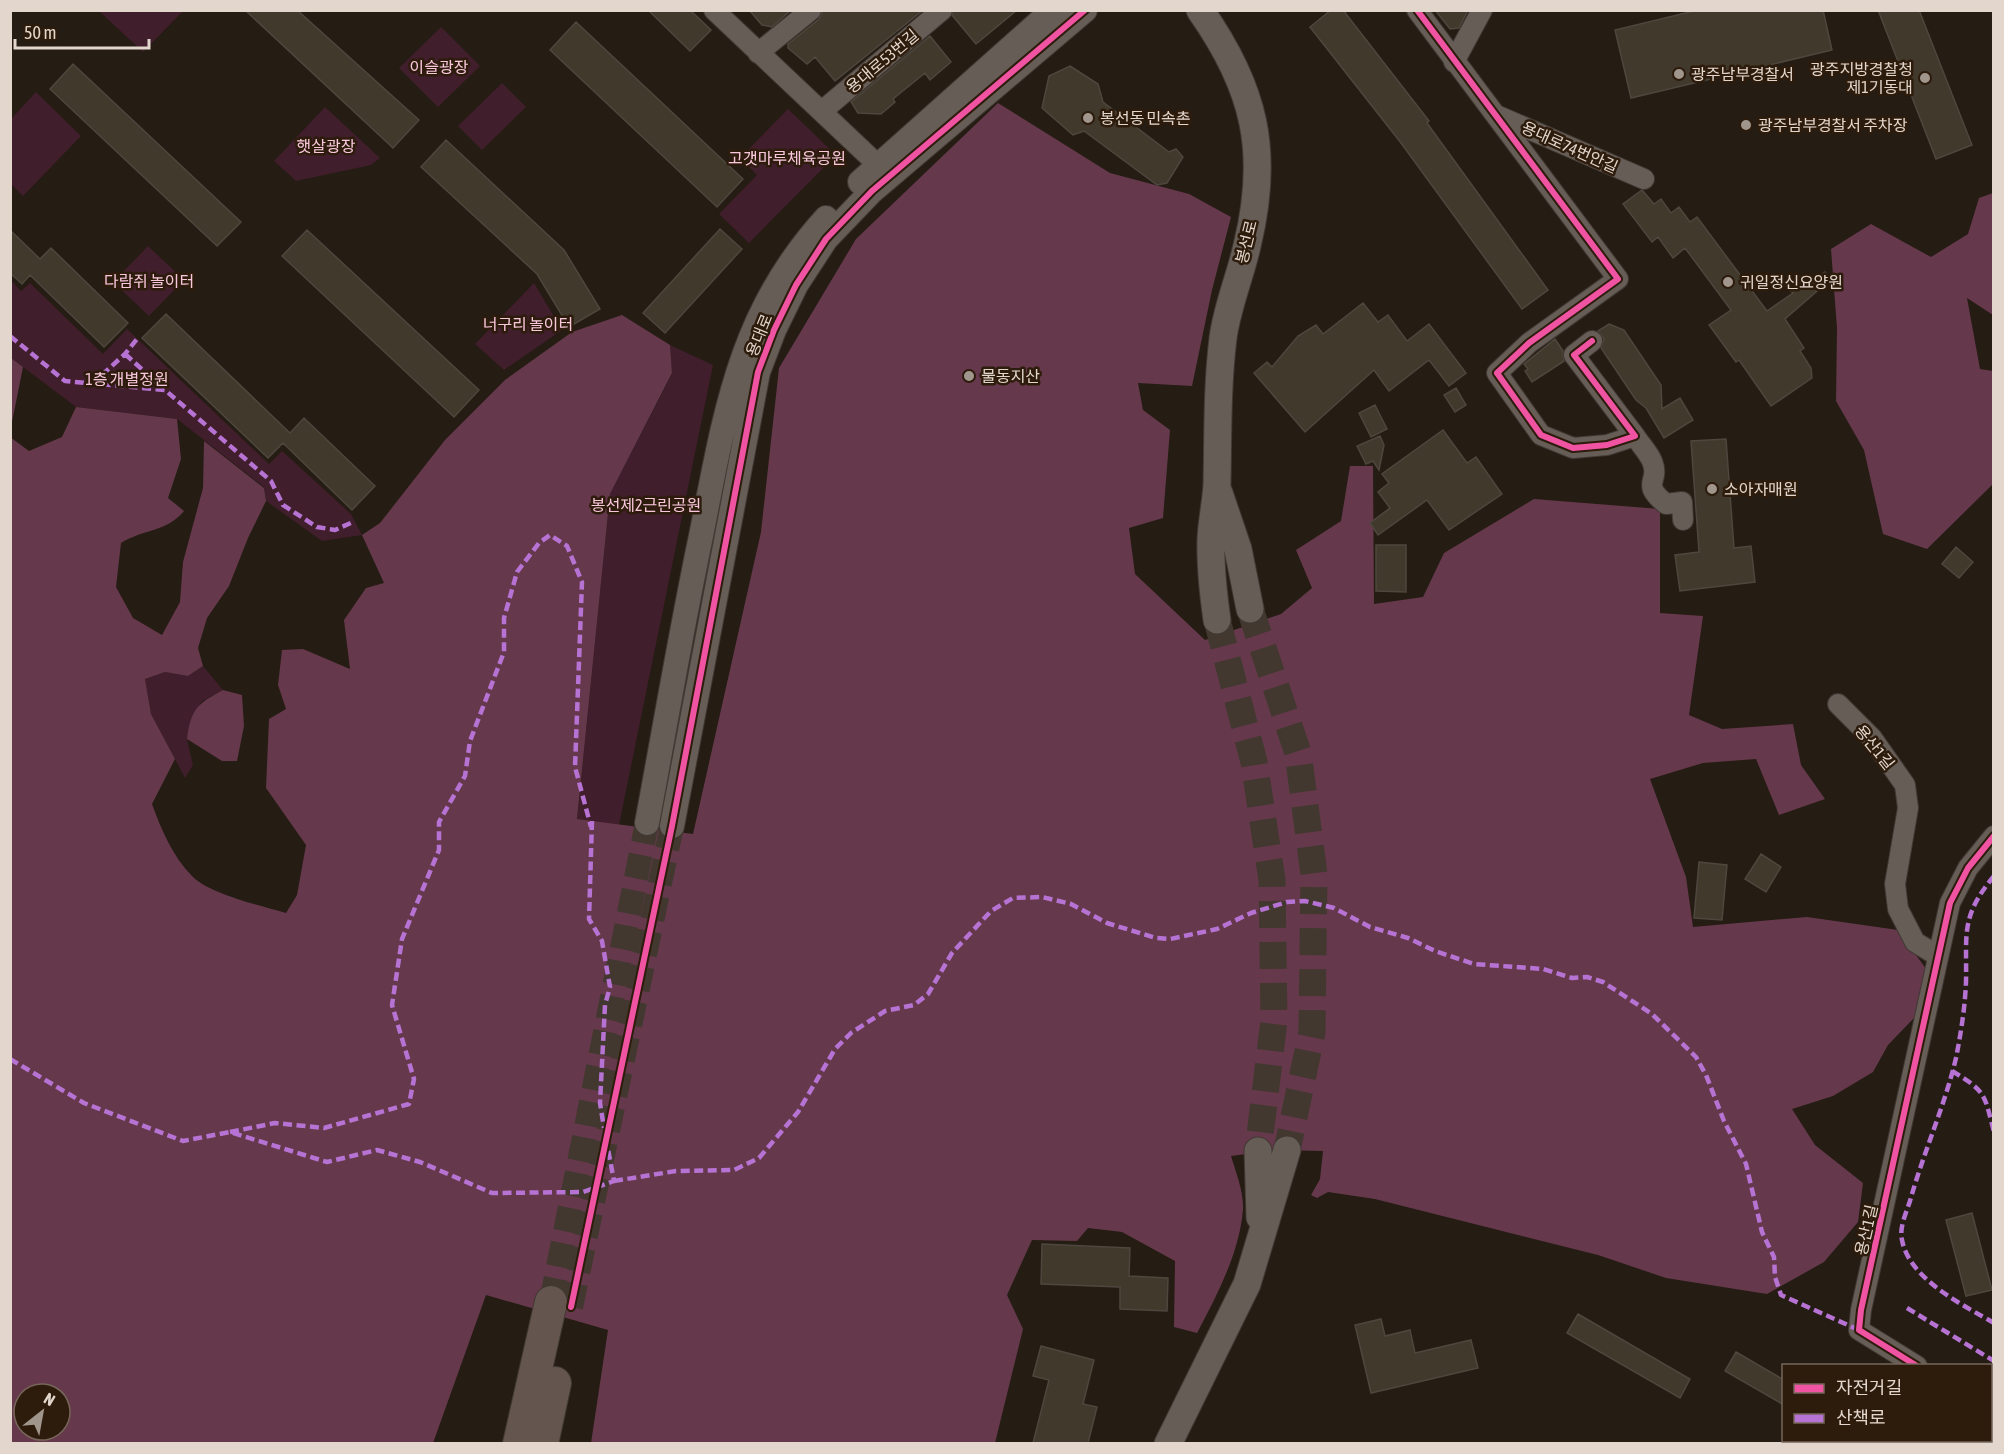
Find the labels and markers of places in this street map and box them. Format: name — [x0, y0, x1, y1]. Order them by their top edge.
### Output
place label: 광주지방경찰청 제1기동대 — [1810, 60, 1913, 96]
place label: 광주남부경찰서 — [1691, 65, 1794, 83]
marker: 광주남부경찰서 — [1672, 67, 1686, 81]
marker: 광주지방경찰청 제1기동대 — [1918, 71, 1932, 85]
place label: 봉선동 민속촌 — [1100, 109, 1191, 127]
marker: 봉선동 민속촌 — [1081, 111, 1095, 125]
place label: 광주남부경찰서 주차장 — [1758, 116, 1908, 134]
marker: 광주남부경찰서 주차장 — [1739, 118, 1753, 132]
place label: 귀일정신요양원 — [1740, 273, 1843, 291]
marker: 귀일정신요양원 — [1721, 275, 1735, 289]
place label: 물동지산 — [981, 367, 1040, 385]
marker: 물동지산 — [962, 369, 976, 383]
place label: 소아자매원 — [1724, 480, 1798, 498]
marker: 소아자매원 — [1705, 482, 1719, 496]

